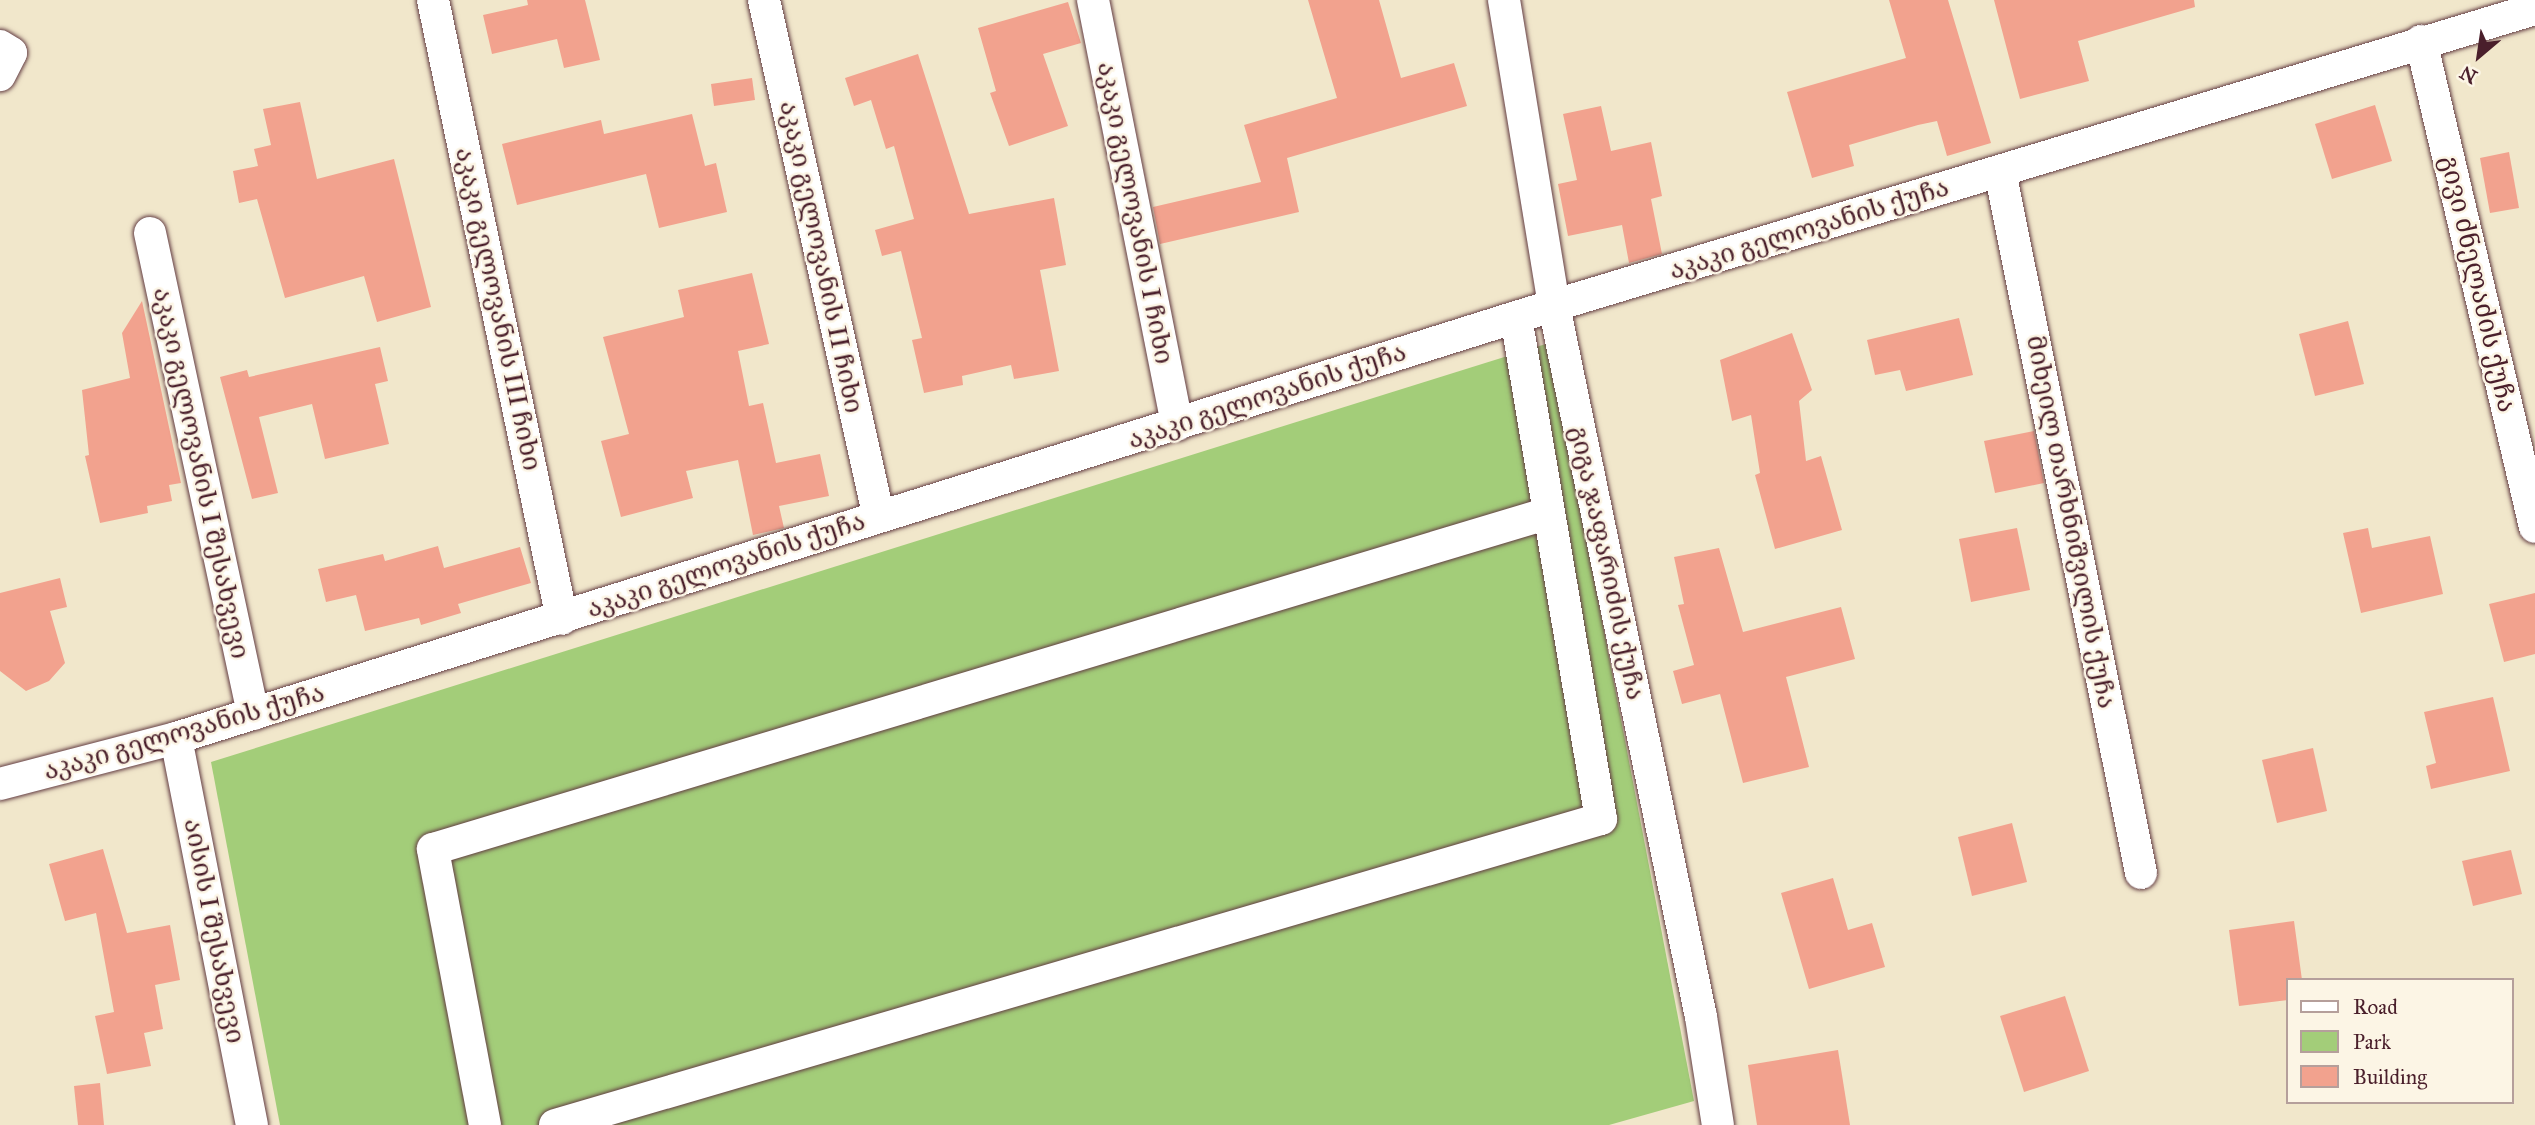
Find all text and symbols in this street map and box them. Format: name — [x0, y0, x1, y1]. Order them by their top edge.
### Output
north arrow — [2444, 21, 2514, 91]
street label: აკაკი გელოვანის I ჩიხი — [1090, 59, 1180, 367]
text: N — [2456, 61, 2481, 89]
street label: აკაკი გელოვანის II ჩიხი — [773, 98, 869, 416]
street label: აკაკი გელოვანის III ჩიხი — [448, 145, 548, 473]
street label: გივი ძნელაძის ქუჩა — [2433, 153, 2523, 415]
street label: აკაკი გელოვანის ქუჩა — [1665, 172, 1953, 286]
street label: აკაკი გელოვანის I შესახვევი — [146, 284, 256, 662]
street label: მიხეილ თარხნიშვილის ქუჩა — [2019, 333, 2123, 711]
street label: აკაკი გელოვანის ქუჩა — [1124, 336, 1410, 456]
street label: გიგა ჯაფარიძის ქუჩა — [1563, 423, 1651, 703]
street label: აკაკი გელოვანის ქუჩა — [583, 505, 869, 625]
street label: აკაკი გელოვანის ქუჩა — [40, 677, 328, 787]
street label: აისის I შესახვევი — [177, 816, 251, 1046]
legend — [2286, 978, 2514, 1104]
text: Road — [2353, 994, 2398, 1020]
text: Park — [2353, 1029, 2391, 1055]
text: Building — [2353, 1064, 2427, 1090]

